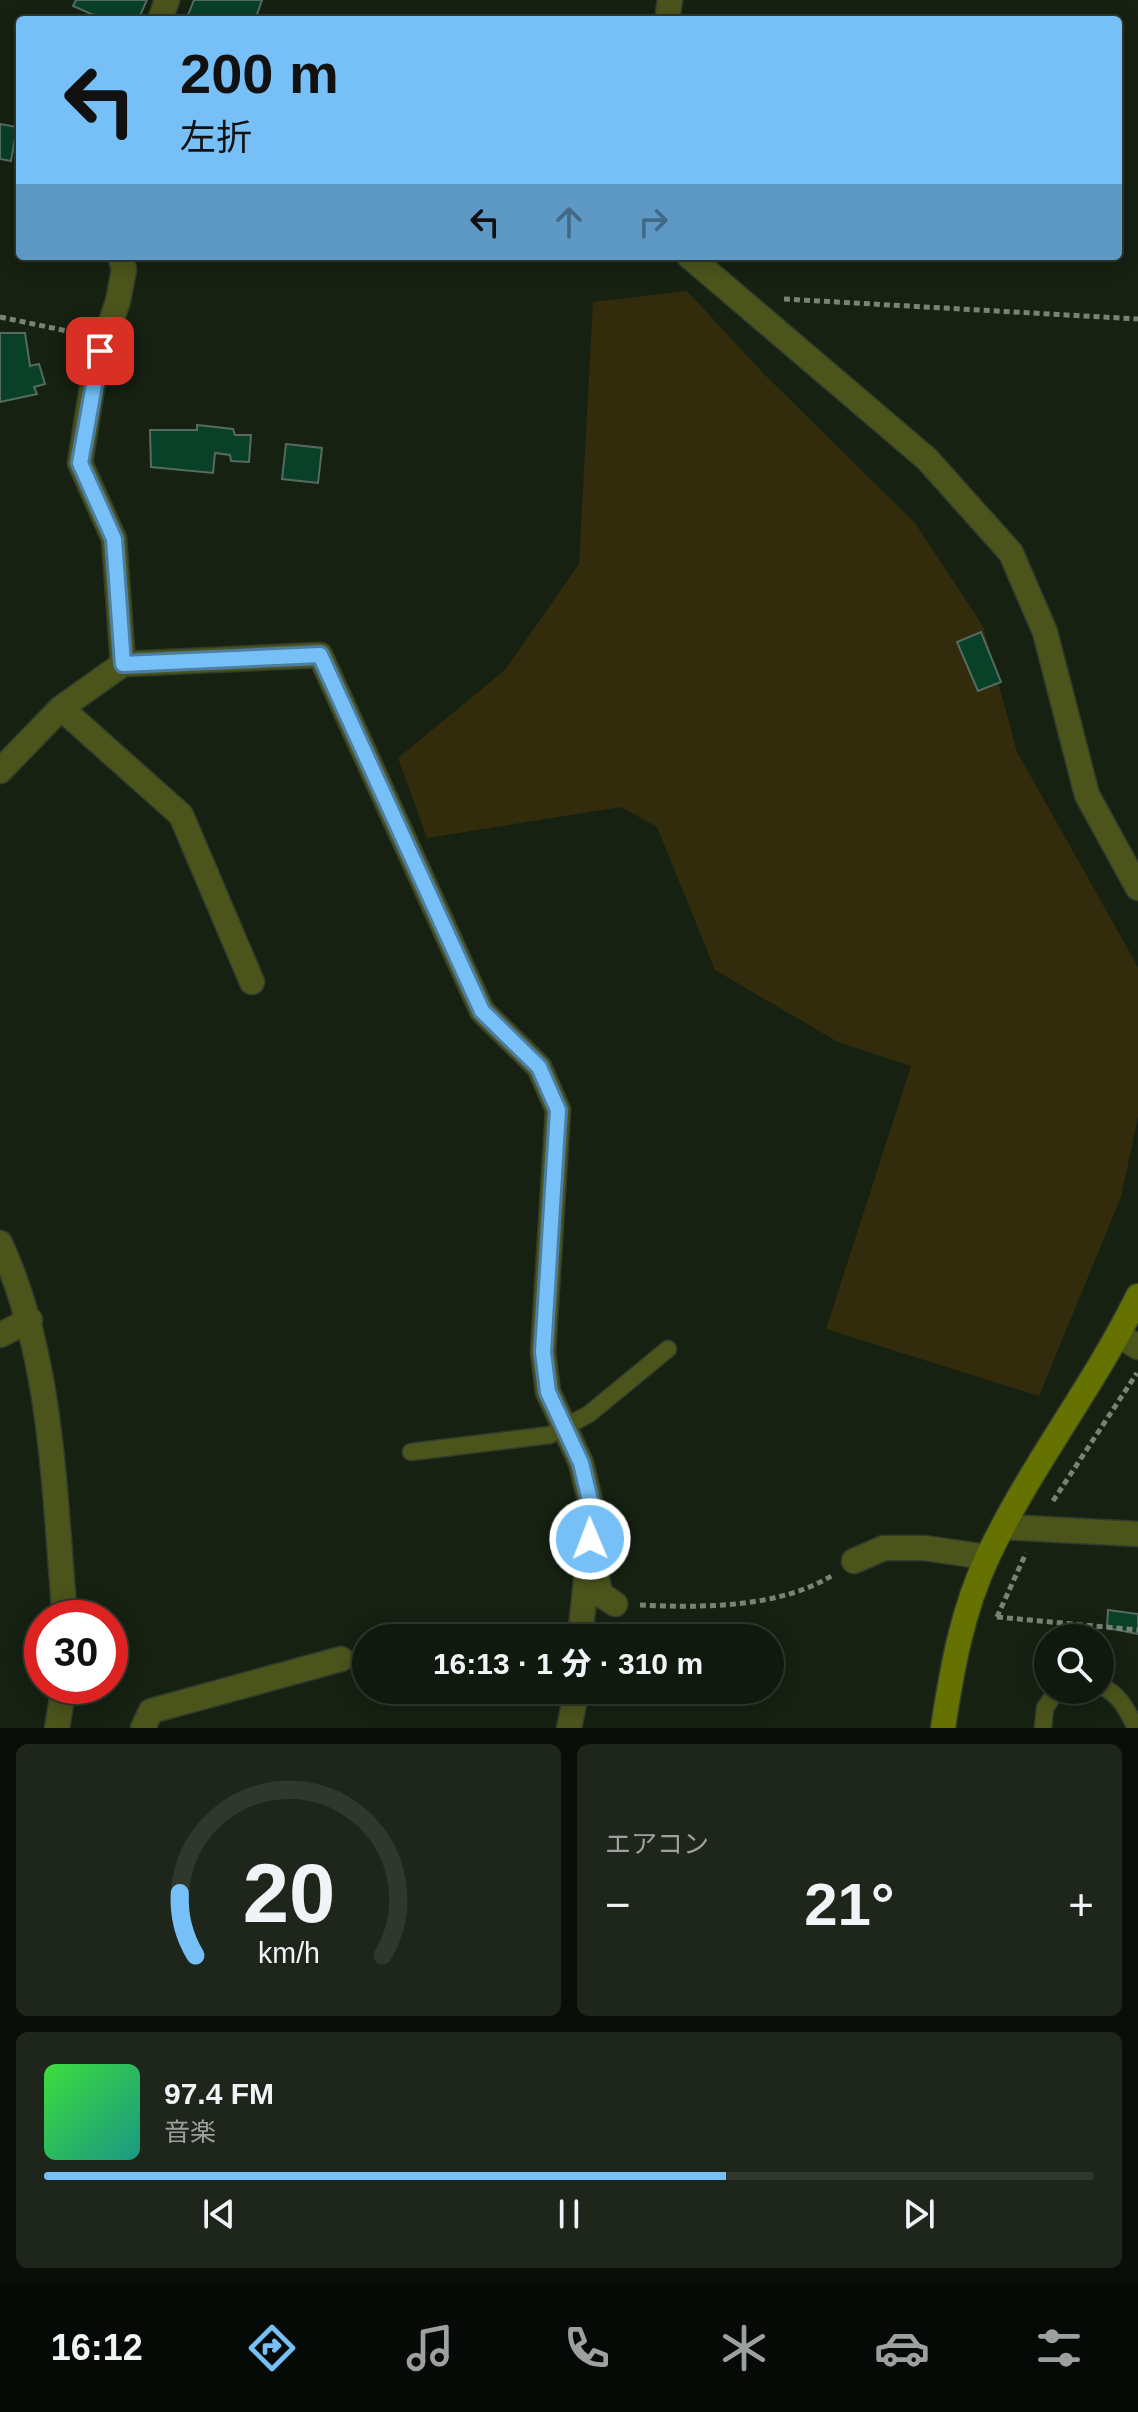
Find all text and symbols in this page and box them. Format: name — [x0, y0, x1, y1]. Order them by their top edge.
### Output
text: 200 m — [180, 42, 339, 105]
icon: left — [48, 48, 152, 152]
text: 左折 — [180, 117, 252, 158]
icon: left — [463, 200, 507, 244]
icon: ahead — [547, 200, 591, 244]
icon: right — [631, 200, 675, 244]
pin — [66, 317, 134, 385]
icon: arrive — [78, 329, 122, 373]
position arrow — [548, 1497, 632, 1581]
speed limit sign: 30 — [24, 1600, 128, 1704]
map controls — [1034, 1624, 1114, 1704]
button: search — [1034, 1624, 1114, 1704]
text: 16:13 · 1 分 · 310 m — [433, 1647, 703, 1680]
text: エアコン — [605, 1829, 709, 1859]
text: 20 — [242, 1847, 335, 1940]
text: 21° — [804, 1871, 895, 1938]
text: − — [605, 1880, 631, 1929]
text: + — [1068, 1880, 1094, 1929]
text: km/h — [258, 1937, 319, 1969]
text: 97.4 FM — [164, 2077, 274, 2110]
text: 音楽 — [164, 2117, 216, 2147]
icon: previous — [197, 2192, 241, 2236]
icon: pause — [547, 2192, 591, 2236]
icon: next — [897, 2192, 941, 2236]
icon: directions — [244, 2320, 300, 2376]
icon: music — [402, 2320, 458, 2376]
icon: phone — [559, 2320, 615, 2376]
icon: climate — [716, 2320, 772, 2376]
icon: car — [874, 2320, 930, 2376]
icon: filters — [1031, 2320, 1087, 2376]
text: 16:12 — [51, 2327, 143, 2368]

